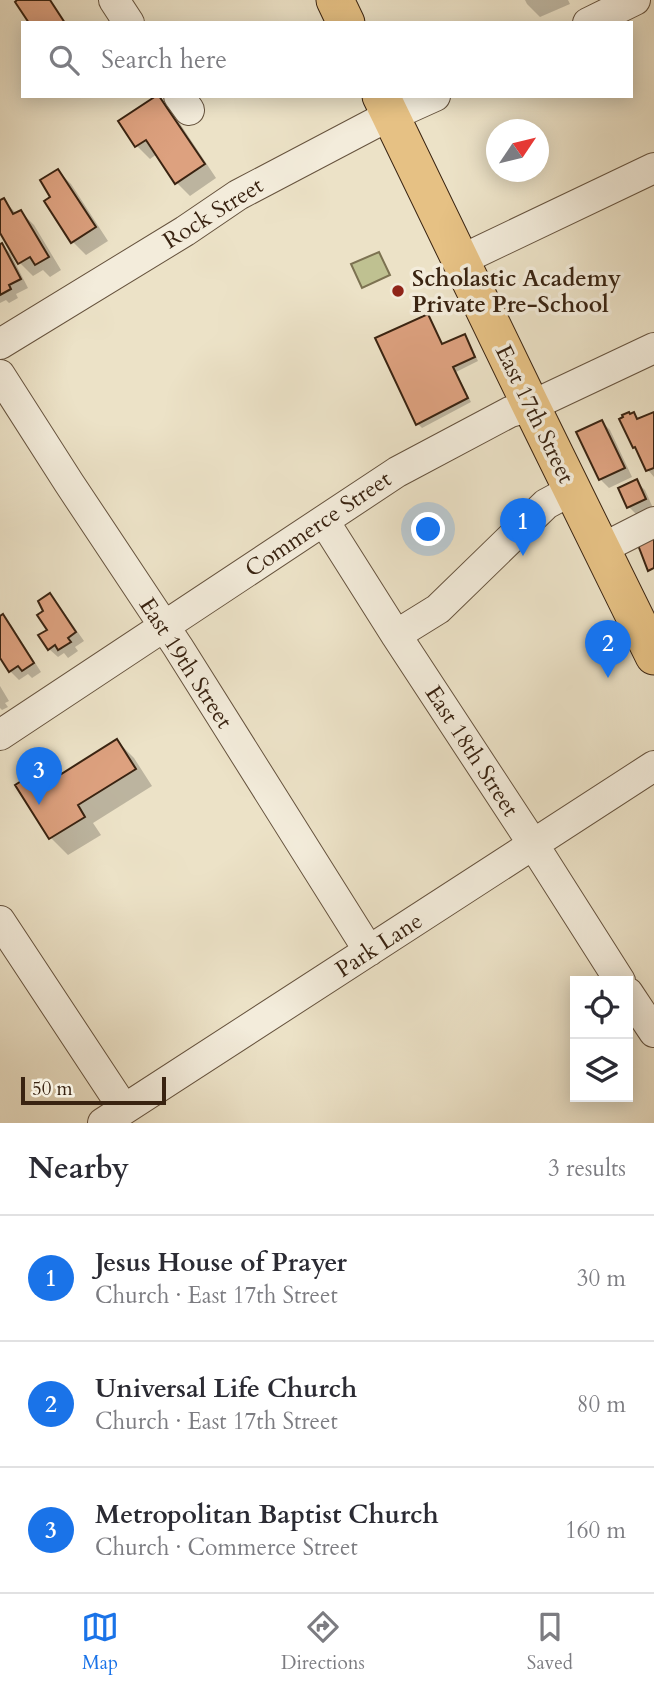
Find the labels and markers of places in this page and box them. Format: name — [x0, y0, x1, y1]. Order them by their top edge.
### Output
place label: Scholastic Academy Private Pre-School — [412, 263, 621, 320]
marker: Scholastic Academy Private Pre-School — [390, 283, 406, 299]
pin: 1 — [500, 498, 546, 556]
pin: 2 — [585, 620, 631, 678]
pin: 3 — [16, 747, 62, 805]

